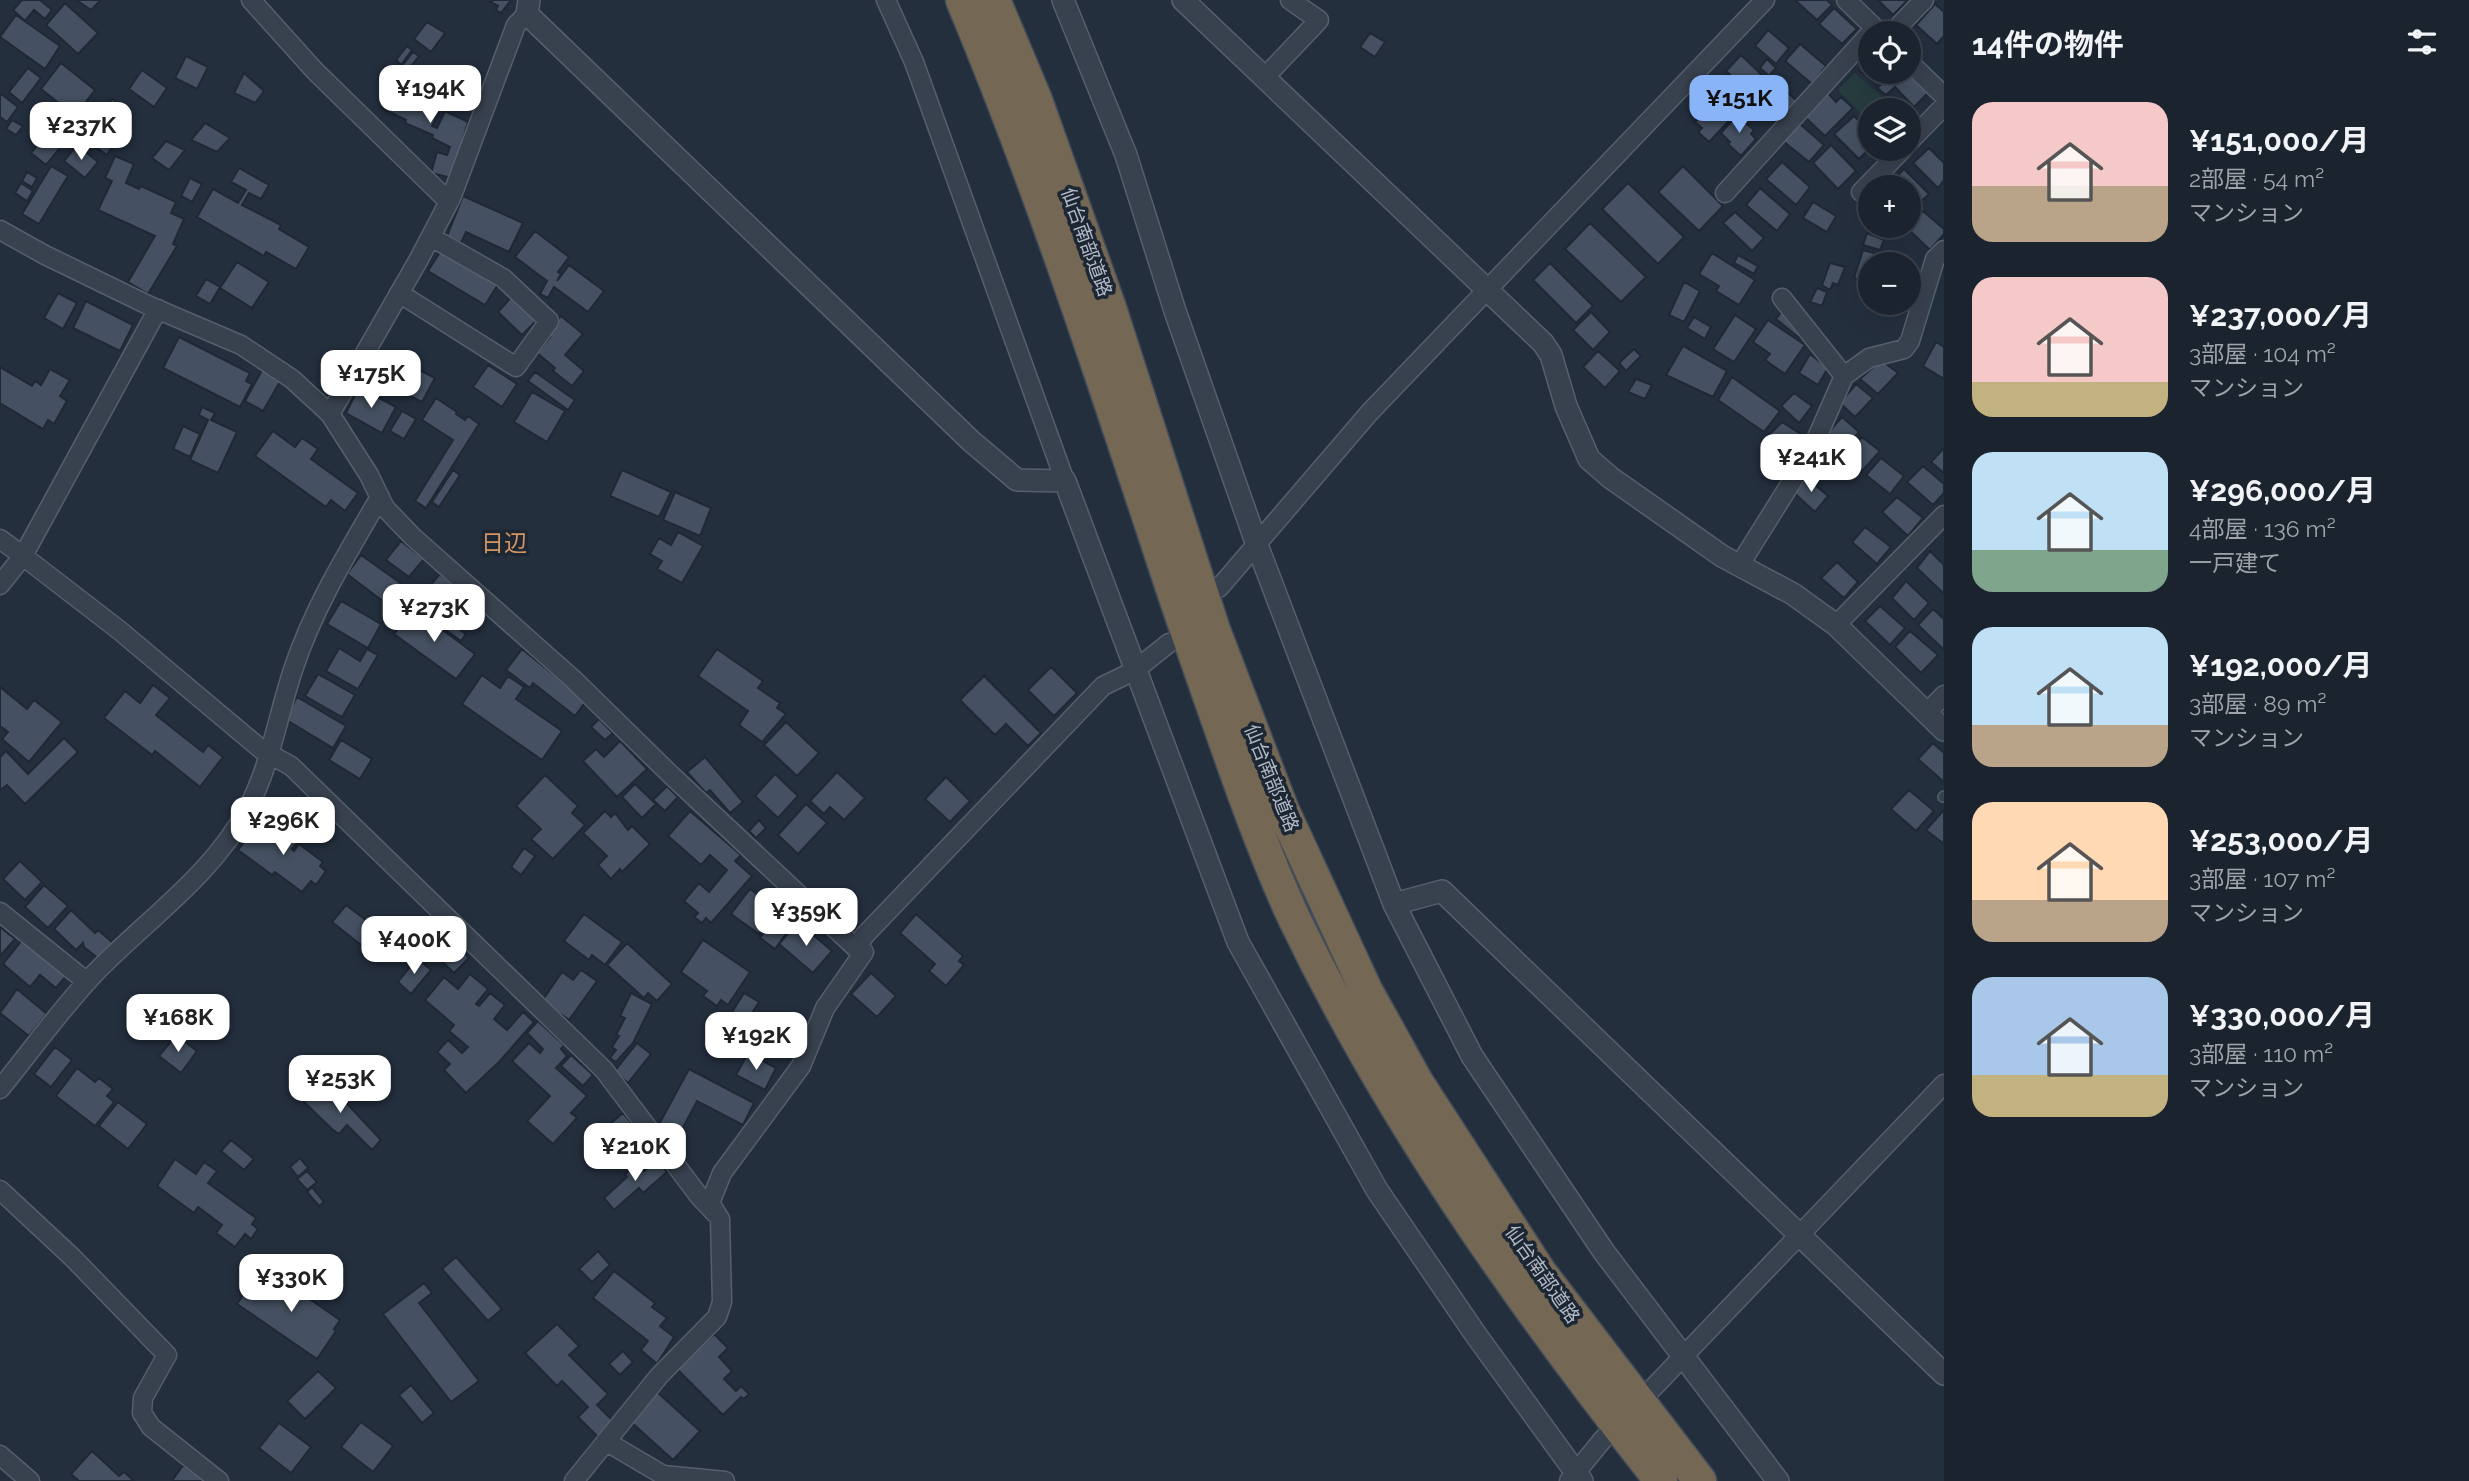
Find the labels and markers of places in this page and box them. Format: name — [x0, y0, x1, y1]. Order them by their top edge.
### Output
pin: ¥194K — [381, 66, 479, 125]
pin: ¥151K — [1690, 76, 1788, 135]
pin: ¥237K — [32, 102, 130, 162]
pin: ¥175K — [322, 350, 420, 410]
pin: ¥241K — [1762, 434, 1860, 494]
pin: ¥273K — [385, 584, 483, 644]
pin: ¥296K — [234, 798, 332, 857]
pin: ¥359K — [757, 888, 855, 948]
pin: ¥400K — [365, 916, 463, 976]
pin: ¥168K — [129, 995, 227, 1054]
pin: ¥192K — [707, 1012, 805, 1072]
pin: ¥253K — [291, 1056, 389, 1115]
pin: ¥210K — [586, 1124, 684, 1183]
pin: ¥330K — [242, 1254, 340, 1314]

